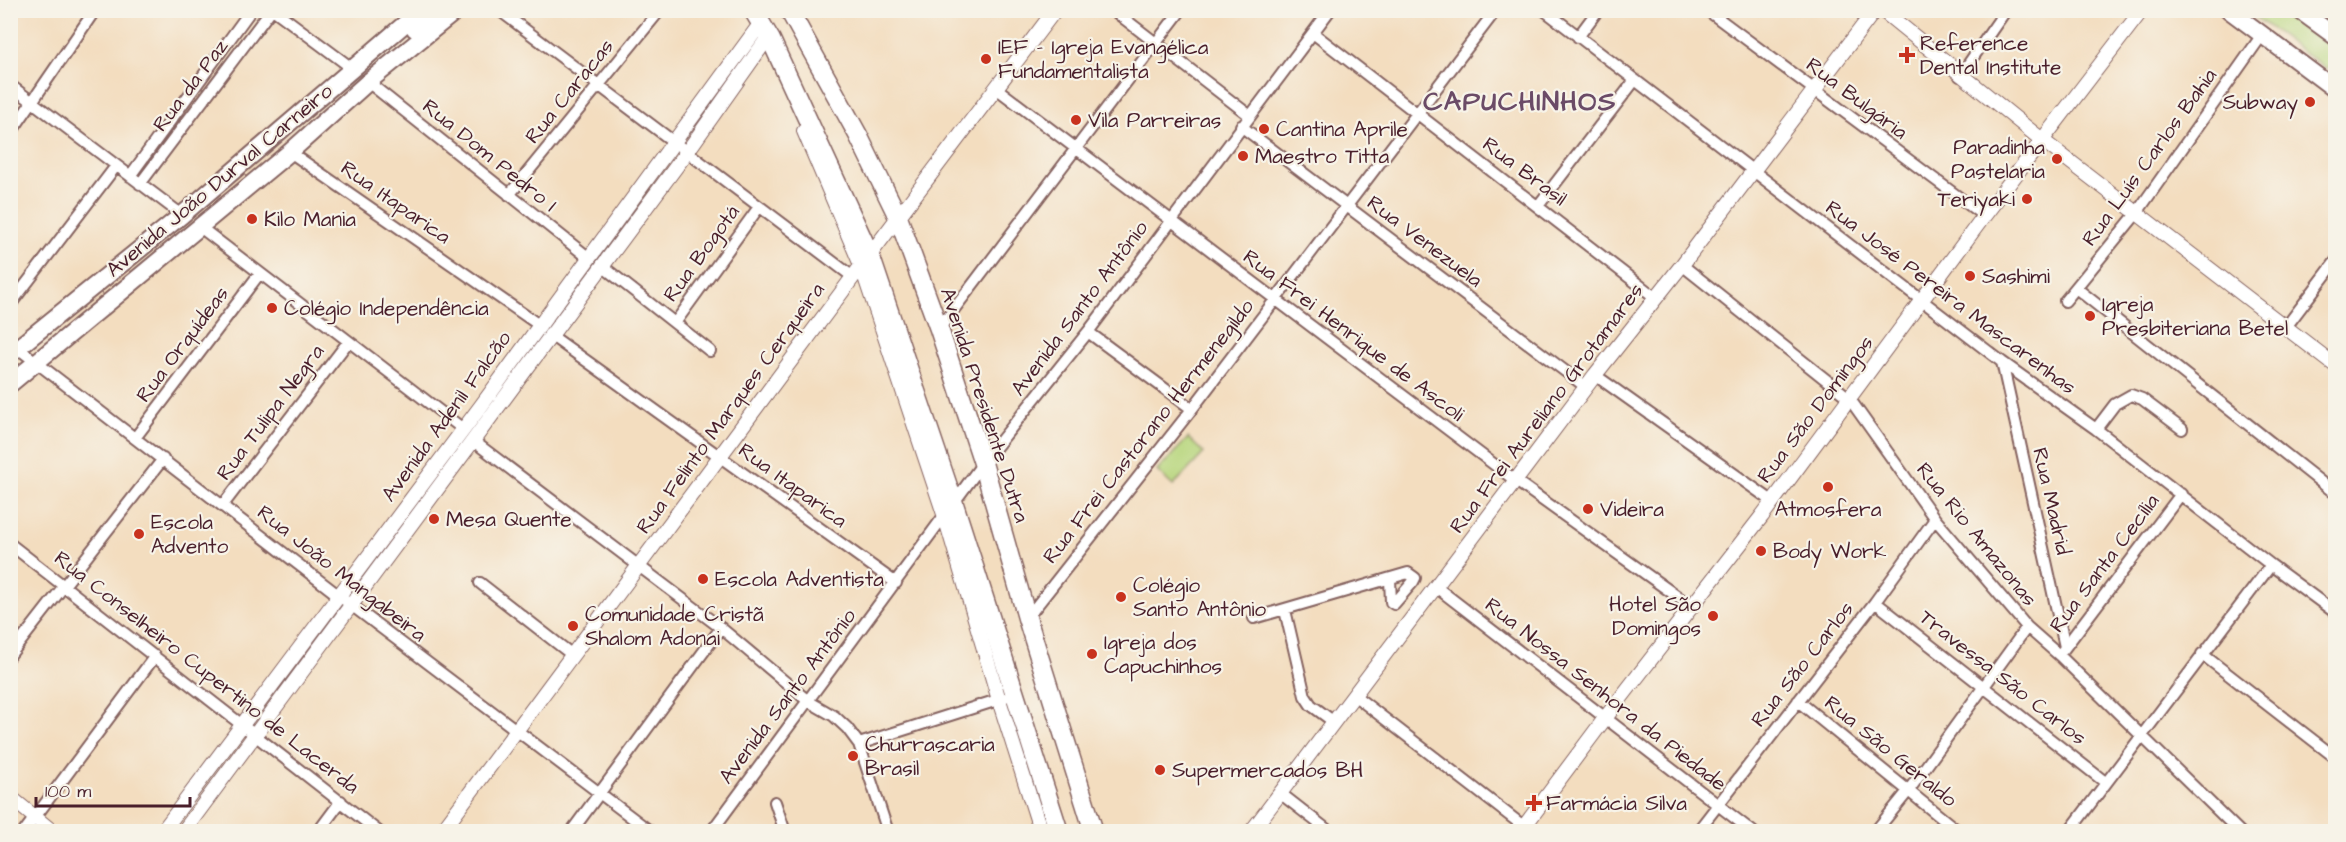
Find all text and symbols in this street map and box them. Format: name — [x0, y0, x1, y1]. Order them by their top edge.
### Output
place label: Reference Dental Institute — [1920, 29, 2061, 82]
street label: Rua da Paz — [146, 33, 235, 138]
street label: Rua Caracas — [518, 33, 621, 150]
place label: IEF - Igreja Evangélica Fundamentalista — [998, 33, 1209, 86]
marker: Reference Dental Institute — [1898, 46, 1916, 64]
street label: Rua Bulgária — [1799, 51, 1914, 148]
marker: IEF - Igreja Evangélica Fundamentalista — [979, 52, 993, 66]
street label: Rua Luís Carlos Bahia — [2075, 62, 2224, 252]
street label: Avenida João Durval Carneiro — [100, 77, 339, 284]
district label: CAPUCHINHOS — [1423, 83, 1617, 121]
place label: Subway — [2223, 88, 2298, 119]
street label: Rua Dom Pedro I — [416, 92, 563, 219]
marker: Subway — [2303, 95, 2317, 109]
place label: Vila Parreiras — [1088, 106, 1221, 135]
marker: Vila Parreiras — [1069, 113, 1083, 127]
place label: Cantina Aprile — [1276, 115, 1408, 145]
marker: Cantina Aprile — [1257, 122, 1271, 136]
street label: Rua Brasil — [1476, 130, 1573, 213]
place label: Paradinha Pastelaria — [1951, 133, 2045, 186]
place label: Maestro Titta — [1255, 142, 1389, 171]
marker: Maestro Titta — [1236, 149, 1250, 163]
marker: Paradinha Pastelaria — [2050, 152, 2064, 166]
street label: Rua Itaparica — [334, 154, 457, 252]
place label: Teriyaki — [1938, 185, 2015, 216]
street label: Rua Venezuela — [1361, 188, 1489, 295]
marker: Teriyaki — [2020, 192, 2034, 206]
street label: Rua José Pereira Mascarenhas — [1819, 193, 2082, 401]
street label: Rua Bogotá — [656, 199, 748, 309]
place label: Kilo Mania — [264, 205, 356, 234]
marker: Kilo Mania — [245, 212, 259, 226]
street label: Avenida Santo Antônio — [1004, 215, 1155, 402]
street label: Rua Frei Henrique de Ascoli — [1237, 242, 1470, 428]
place label: Sashimi — [1982, 262, 2050, 291]
marker: Sashimi — [1963, 269, 1977, 283]
street label: Rua Felinto Marques Cerqueira — [629, 277, 832, 540]
street label: Rua Frei Aureliano Grotamares — [1443, 277, 1650, 539]
street label: Rua Orquídeas — [129, 280, 236, 408]
street label: Avenida Presidente Dutra — [933, 284, 1036, 527]
place label: Igreja Presbiteriana Betel — [2102, 290, 2288, 343]
street label: Rua Frei Castorano Hermenegildo — [1036, 293, 1263, 571]
place label: Colégio Independência — [284, 294, 489, 325]
marker: Colégio Independência — [265, 301, 279, 315]
marker: Igreja Presbiteriana Betel — [2083, 309, 2097, 323]
street label: Avenida Adenil Falcão — [375, 325, 518, 508]
street label: Rua São Domingos — [1750, 330, 1882, 490]
street label: Rua Tulipa Negra — [210, 338, 333, 487]
street label: Rua Itaparica — [732, 436, 853, 536]
street label: Rua Madrid — [2025, 445, 2078, 558]
street label: Rua Rio Amazonas — [1909, 456, 2044, 612]
marker: Atmosfera — [1821, 480, 1835, 494]
street label: Rua Santa Cecília — [2043, 488, 2166, 639]
place label: Videira — [1600, 495, 1664, 524]
place label: Atmosfera — [1775, 495, 1882, 524]
street label: Rua João Mangabeira — [250, 498, 433, 650]
marker: Videira — [1581, 502, 1595, 516]
place label: Mesa Quente — [446, 505, 572, 534]
place label: Escola Advento — [151, 508, 228, 561]
marker: Mesa Quente — [427, 512, 441, 526]
marker: Escola Advento — [132, 527, 146, 541]
place label: Body Work — [1773, 537, 1887, 568]
street label: Rua Conselheiro Cupertino de Lacerda — [47, 544, 366, 802]
marker: Body Work — [1754, 544, 1768, 558]
place label: Escola Adventista — [715, 565, 884, 594]
place label: Colégio Santo Antônio — [1133, 571, 1266, 624]
marker: Escola Adventista — [696, 572, 710, 586]
marker: Colégio Santo Antônio — [1114, 590, 1128, 604]
place label: Hotel São Domingos — [1609, 590, 1701, 645]
street label: Rua Nossa Senhora da Piedade — [1479, 591, 1733, 798]
street label: Rua São Carlos — [1744, 596, 1861, 733]
place label: Comunidade Cristã Shalom Adonai — [585, 600, 764, 653]
street label: Avenida Santo Antônio — [712, 603, 863, 790]
street label: Travessa São Carlos — [1913, 603, 2092, 752]
marker: Hotel São Domingos — [1706, 609, 1720, 623]
marker: Comunidade Cristã Shalom Adonai — [566, 619, 580, 633]
place label: Igreja dos Capuchinhos — [1104, 628, 1222, 682]
marker: Igreja dos Capuchinhos — [1085, 647, 1099, 661]
street label: Rua São Geraldo — [1818, 689, 1963, 814]
place label: Churrascaria Brasil — [865, 730, 995, 783]
marker: Churrascaria Brasil — [846, 749, 860, 763]
place label: Supermercados BH — [1172, 756, 1364, 786]
marker: Supermercados BH — [1153, 763, 1167, 777]
scale bar — [36, 770, 190, 808]
text: 100 m — [45, 779, 91, 804]
place label: Farmácia Silva — [1546, 789, 1687, 818]
marker: Farmácia Silva — [1527, 796, 1541, 810]

